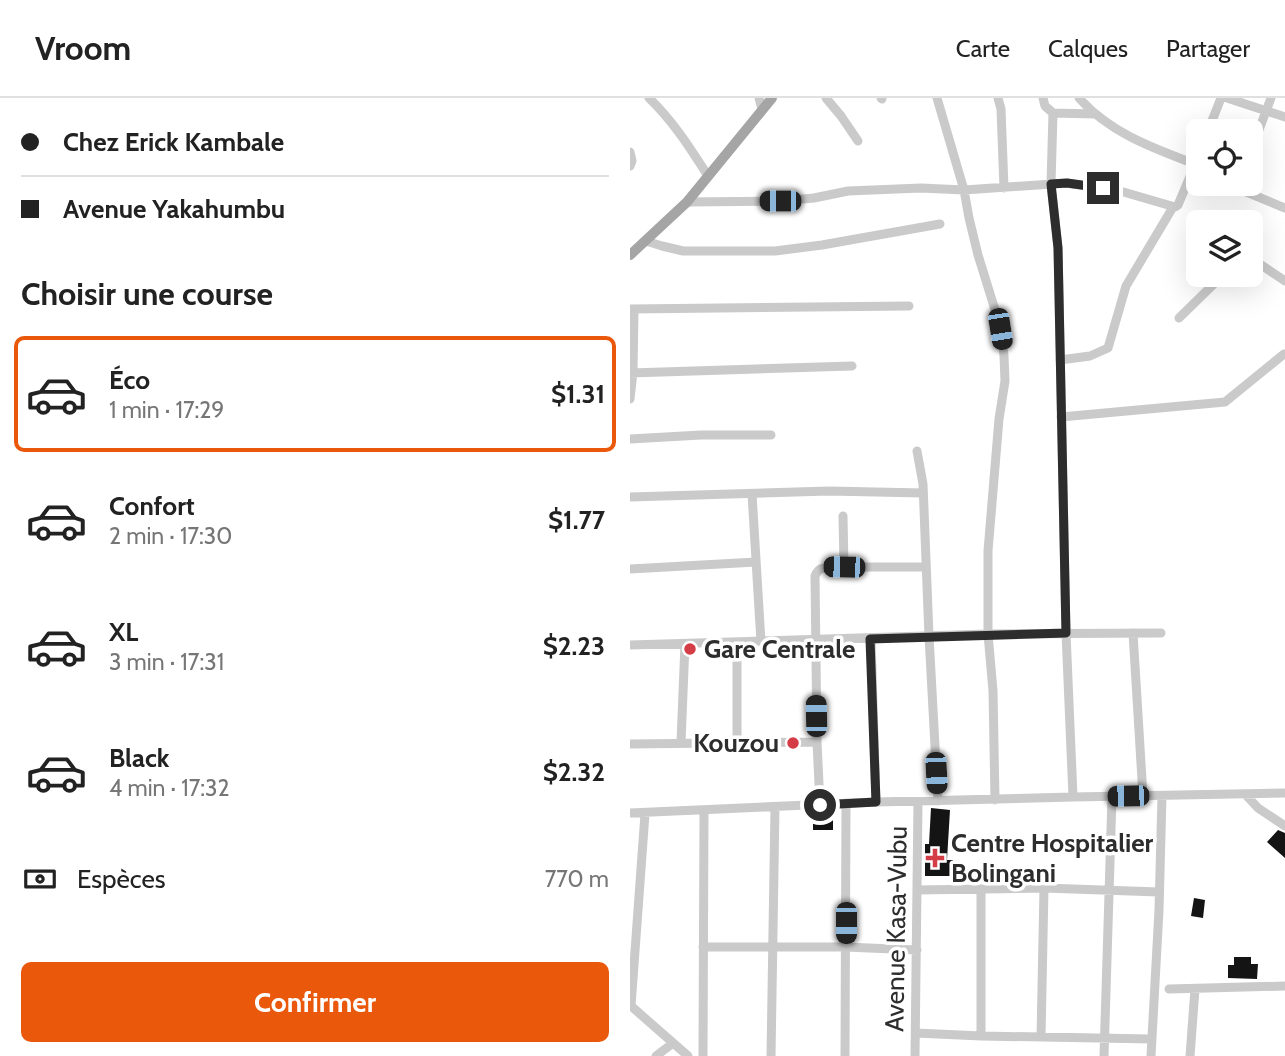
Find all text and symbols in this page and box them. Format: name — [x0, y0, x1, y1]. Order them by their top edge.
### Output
text: Vroom — [35, 28, 131, 68]
text: Carte — [956, 34, 1010, 63]
text: Calques — [1048, 34, 1128, 63]
text: Partager — [1166, 34, 1250, 63]
map controls — [1186, 119, 1263, 287]
button: locate — [1186, 119, 1263, 196]
text: Chez Erick Kambale — [63, 126, 284, 158]
route end — [1087, 172, 1119, 204]
car — [760, 191, 802, 212]
text: Avenue Yakahumbu — [63, 193, 285, 225]
button: layers — [1186, 210, 1263, 287]
text: Choisir une course — [21, 274, 273, 313]
car — [987, 307, 1014, 351]
icon: car — [25, 363, 88, 426]
text: Éco — [109, 364, 150, 396]
text: $1.31 — [551, 378, 605, 410]
text: 1 min · 17:29 — [109, 396, 224, 424]
icon: car — [25, 489, 88, 552]
text: Confort — [109, 490, 195, 522]
text: $1.77 — [548, 504, 605, 536]
text: 2 min · 17:30 — [109, 522, 232, 550]
car — [823, 556, 866, 578]
icon: car — [25, 615, 88, 678]
text: XL — [109, 616, 138, 648]
text: $2.23 — [543, 630, 605, 662]
place label: Gare Centrale — [704, 633, 855, 665]
marker: Gare Centrale — [682, 641, 698, 657]
text: 3 min · 17:31 — [109, 648, 224, 676]
car — [806, 695, 827, 737]
place label: Kouzou — [693, 727, 779, 759]
marker: Kouzou — [785, 735, 801, 751]
icon: car — [25, 741, 88, 804]
text: Black — [109, 742, 169, 774]
car — [925, 751, 948, 795]
text: $2.32 — [543, 756, 605, 788]
text: 4 min · 17:32 — [109, 774, 230, 802]
car — [1107, 785, 1150, 807]
route start — [804, 789, 836, 821]
street label: Avenue Kasa-Vubu — [878, 826, 914, 1032]
place label: Centre Hospitalier Bolingani — [951, 827, 1154, 889]
marker: Centre Hospitalier Bolingani — [925, 848, 945, 868]
icon: cash — [21, 860, 59, 898]
text: Espèces — [77, 863, 166, 895]
text: 770 m — [545, 865, 609, 893]
car — [836, 902, 857, 944]
button: Confirmer — [21, 962, 609, 1042]

